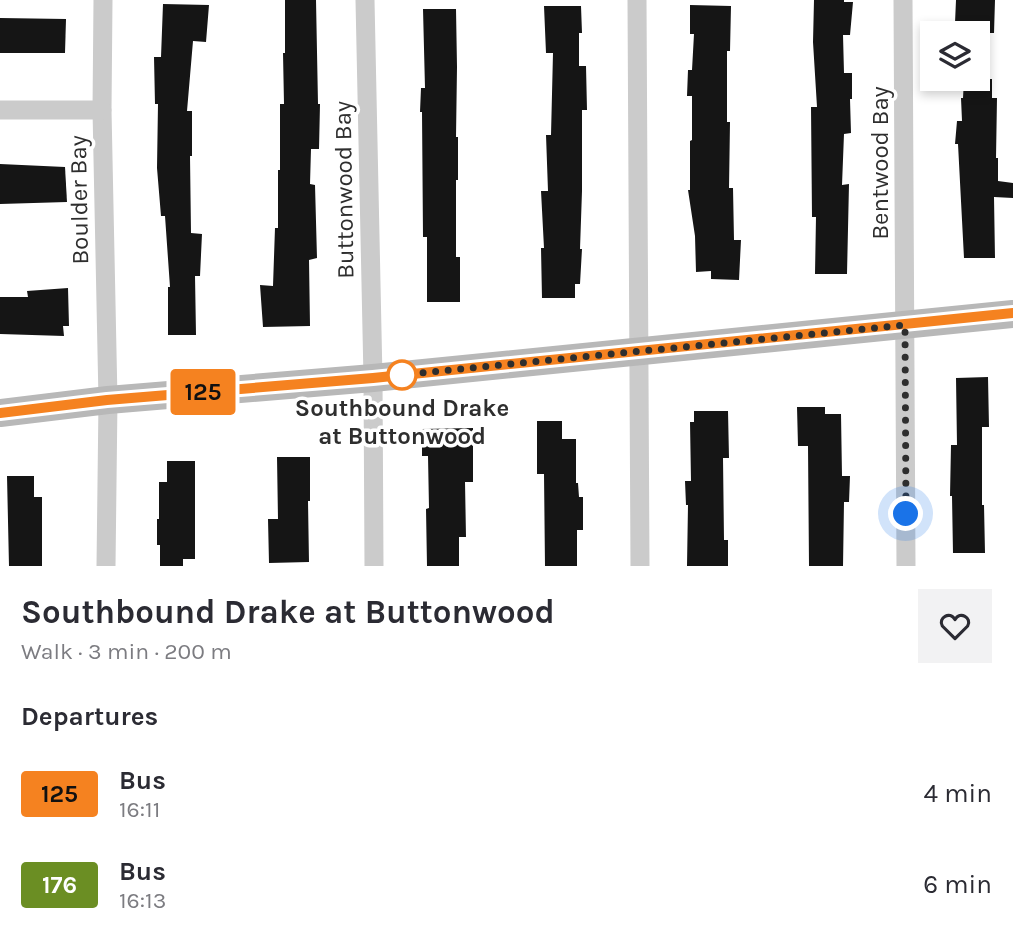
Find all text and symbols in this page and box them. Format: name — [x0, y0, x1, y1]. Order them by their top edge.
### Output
map controls — [920, 21, 990, 91]
button: layers — [920, 21, 990, 91]
street label: Bentwood Bay — [866, 86, 894, 240]
street label: Buttonwood Bay — [328, 101, 360, 279]
street label: Boulder Bay — [64, 135, 94, 265]
marker: Southbound Drake at Buttonwood — [387, 360, 417, 390]
line badge: 125 — [163, 369, 243, 415]
text: 125 — [184, 378, 222, 406]
place label: Southbound Drake at Buttonwood — [295, 394, 509, 450]
your location — [888, 496, 923, 531]
button: heart — [918, 589, 992, 663]
text: Southbound Drake at Buttonwood — [21, 593, 555, 631]
text: Walk · 3 min · 200 m — [21, 638, 232, 665]
text: Departures — [21, 701, 158, 732]
text: Bus — [119, 765, 166, 796]
text: 4 min — [924, 778, 992, 809]
text: 125 — [41, 780, 78, 808]
text: 16:11 — [119, 796, 160, 823]
text: Bus — [119, 856, 166, 887]
text: 6 min — [923, 869, 992, 900]
text: 176 — [42, 871, 77, 899]
text: 16:13 — [119, 887, 166, 914]

